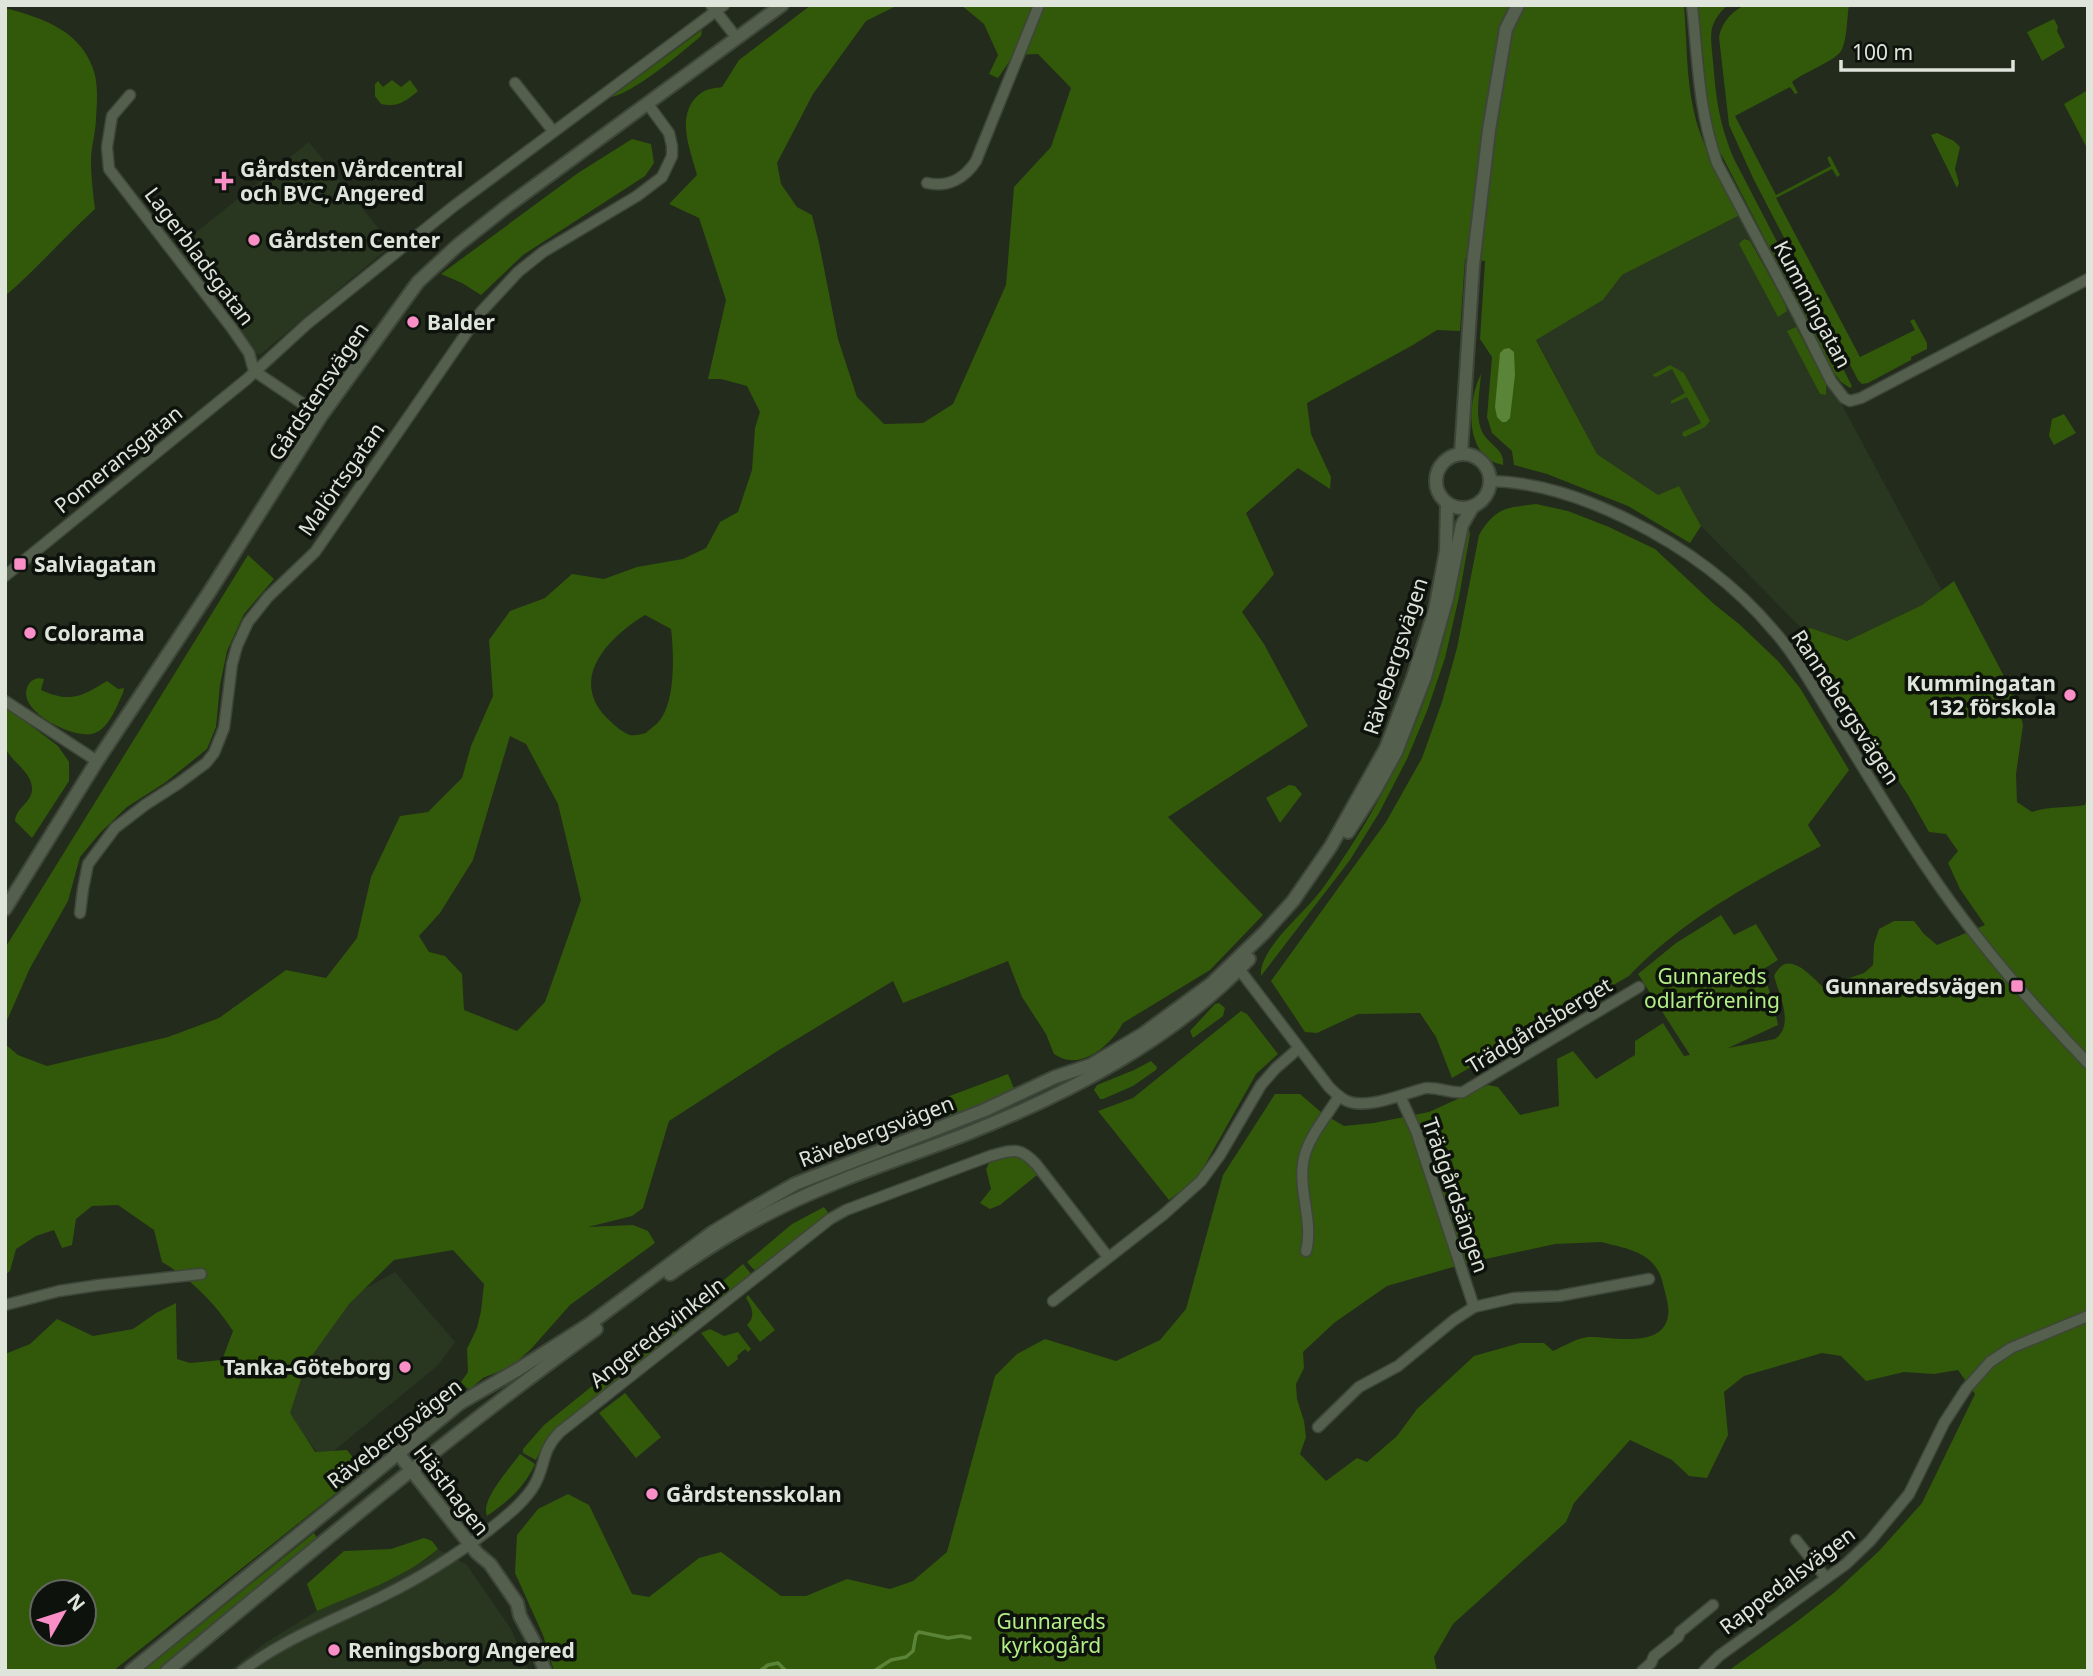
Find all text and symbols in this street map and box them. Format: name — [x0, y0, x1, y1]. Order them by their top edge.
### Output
scale bar — [1841, 28, 2012, 72]
text: 100 m — [1852, 38, 1913, 66]
place label: Gårdsten Vårdcentral och BVC, Angered — [240, 155, 463, 207]
marker: Gårdsten Vårdcentral och BVC, Angered — [214, 171, 234, 191]
street label: Lagerbladsgatan — [139, 181, 261, 331]
place label: Gårdsten Center — [268, 226, 441, 254]
marker: Gårdsten Center — [246, 232, 262, 248]
street label: Kummingatan — [1768, 235, 1858, 373]
place label: Balder — [427, 308, 496, 336]
marker: Balder — [405, 314, 421, 330]
street label: Gårdstensvägen — [261, 316, 375, 466]
street label: Pomeransgatan — [48, 399, 188, 519]
street label: Malörtsgatan — [292, 417, 390, 541]
place label: Salviagatan — [34, 550, 156, 578]
marker: Salviagatan — [12, 556, 28, 572]
street label: Rävebergsvägen — [1356, 574, 1434, 738]
place label: Colorama — [44, 619, 145, 647]
street label: Rannebergsvägen — [1786, 624, 1906, 790]
marker: Colorama — [22, 625, 38, 641]
place label: Kummingatan 132 förskola — [1906, 669, 2056, 721]
marker: Kummingatan 132 förskola — [2062, 687, 2078, 703]
park label: Gunnareds odlarförening — [1644, 962, 1780, 1014]
street label: Trädgårdsberget — [1461, 970, 1617, 1080]
place label: Gunnaredsvägen — [1825, 972, 2003, 1000]
marker: Gunnaredsvägen — [2009, 978, 2025, 994]
street label: Rävebergsvägen — [795, 1089, 957, 1173]
street label: Trädgårdsängen — [1416, 1114, 1496, 1276]
street label: Angeredsvinkeln — [583, 1270, 731, 1394]
place label: Tanka-Göteborg — [223, 1353, 391, 1381]
marker: Tanka-Göteborg — [397, 1359, 413, 1375]
street label: Rävebergsvägen — [321, 1372, 467, 1494]
street label: Hästhagen — [408, 1439, 496, 1541]
place label: Gårdstensskolan — [666, 1480, 842, 1508]
marker: Gårdstensskolan — [644, 1486, 660, 1502]
street label: Rappedalsvägen — [1714, 1520, 1860, 1640]
north arrow — [28, 1578, 98, 1648]
text: N — [61, 1588, 91, 1616]
park label: Gunnareds kyrkogård — [996, 1607, 1106, 1659]
place label: Reningsborg Angered — [348, 1636, 575, 1664]
marker: Reningsborg Angered — [326, 1642, 342, 1658]

